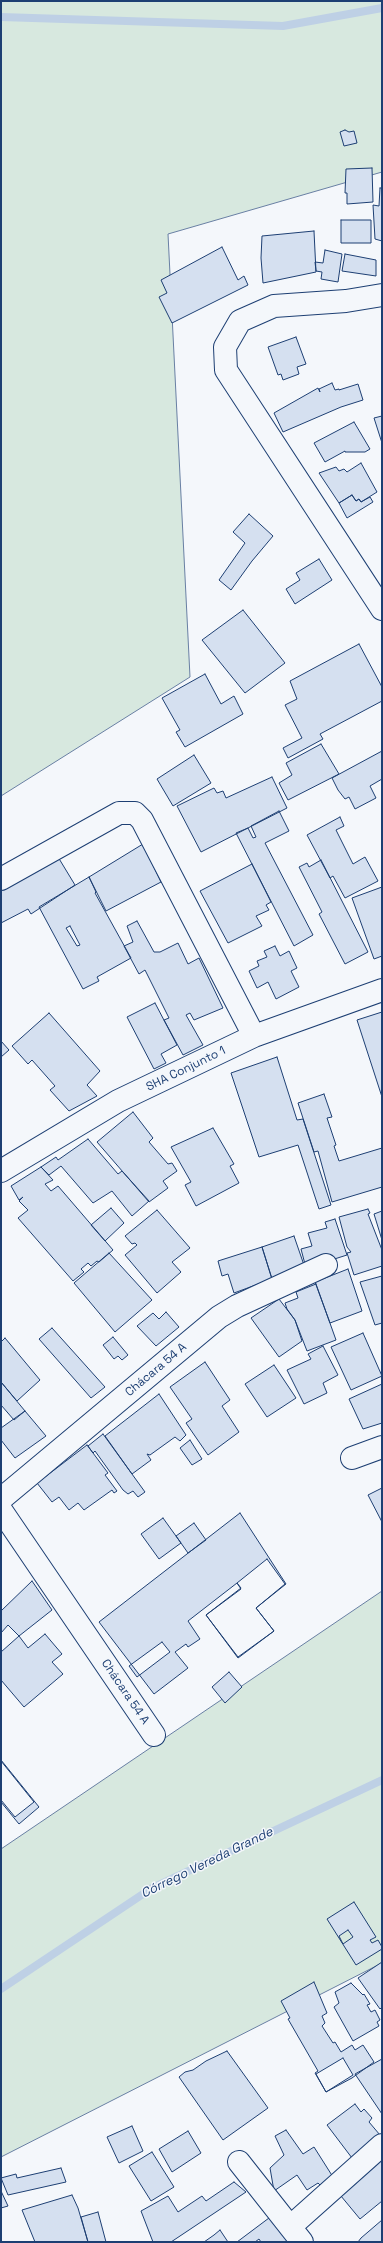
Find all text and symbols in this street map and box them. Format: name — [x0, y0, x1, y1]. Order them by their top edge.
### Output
street label: SHA Conjunto 1 — [144, 1044, 228, 1094]
street label: Chácara 54 A — [122, 1340, 190, 1400]
street label: Chácara 54 A — [98, 1657, 152, 1727]
water label: Córrego Vereda Grande — [138, 1824, 276, 1902]

